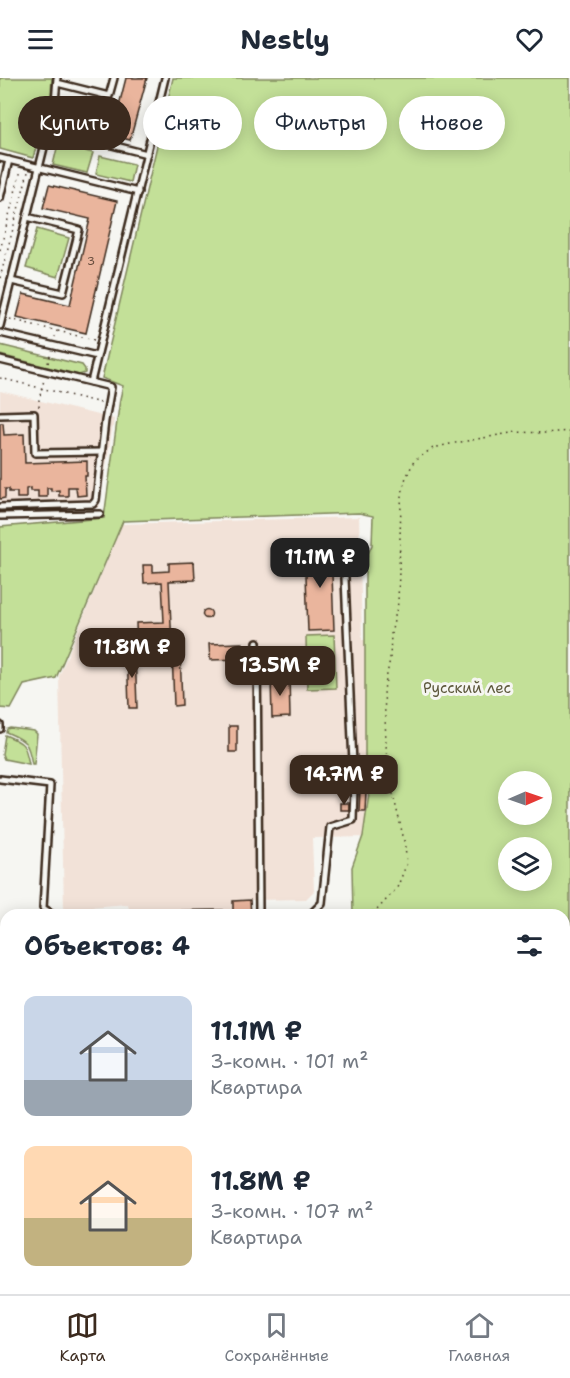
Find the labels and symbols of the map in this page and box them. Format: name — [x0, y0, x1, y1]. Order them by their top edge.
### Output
house number: 3 — [87, 253, 95, 269]
pin: 11.1M ₽ — [265, 538, 375, 589]
pin: 11.8M ₽ — [77, 628, 187, 679]
pin: 13.5M ₽ — [225, 646, 335, 697]
park label: Русский лес — [423, 678, 511, 698]
pin: 14.7M ₽ — [289, 755, 399, 806]
north arrow — [498, 771, 552, 825]

